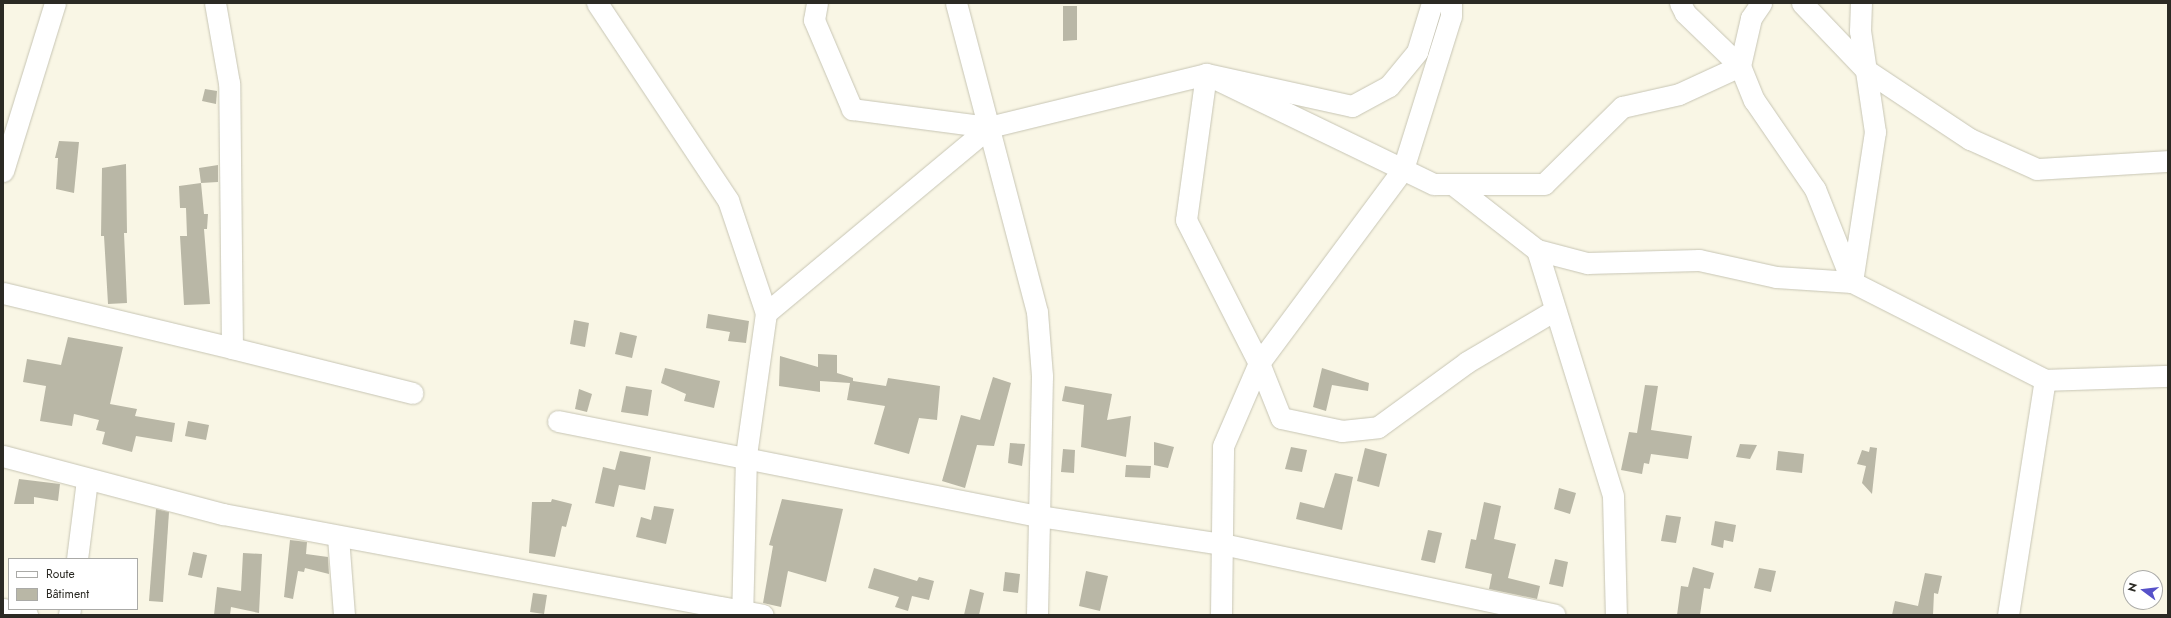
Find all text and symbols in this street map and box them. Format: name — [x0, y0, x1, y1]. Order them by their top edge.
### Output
legend — [8, 558, 138, 610]
text: Route — [46, 565, 75, 583]
north arrow — [2123, 570, 2163, 610]
text: N — [2124, 581, 2141, 593]
text: Bâtiment — [46, 585, 89, 603]

